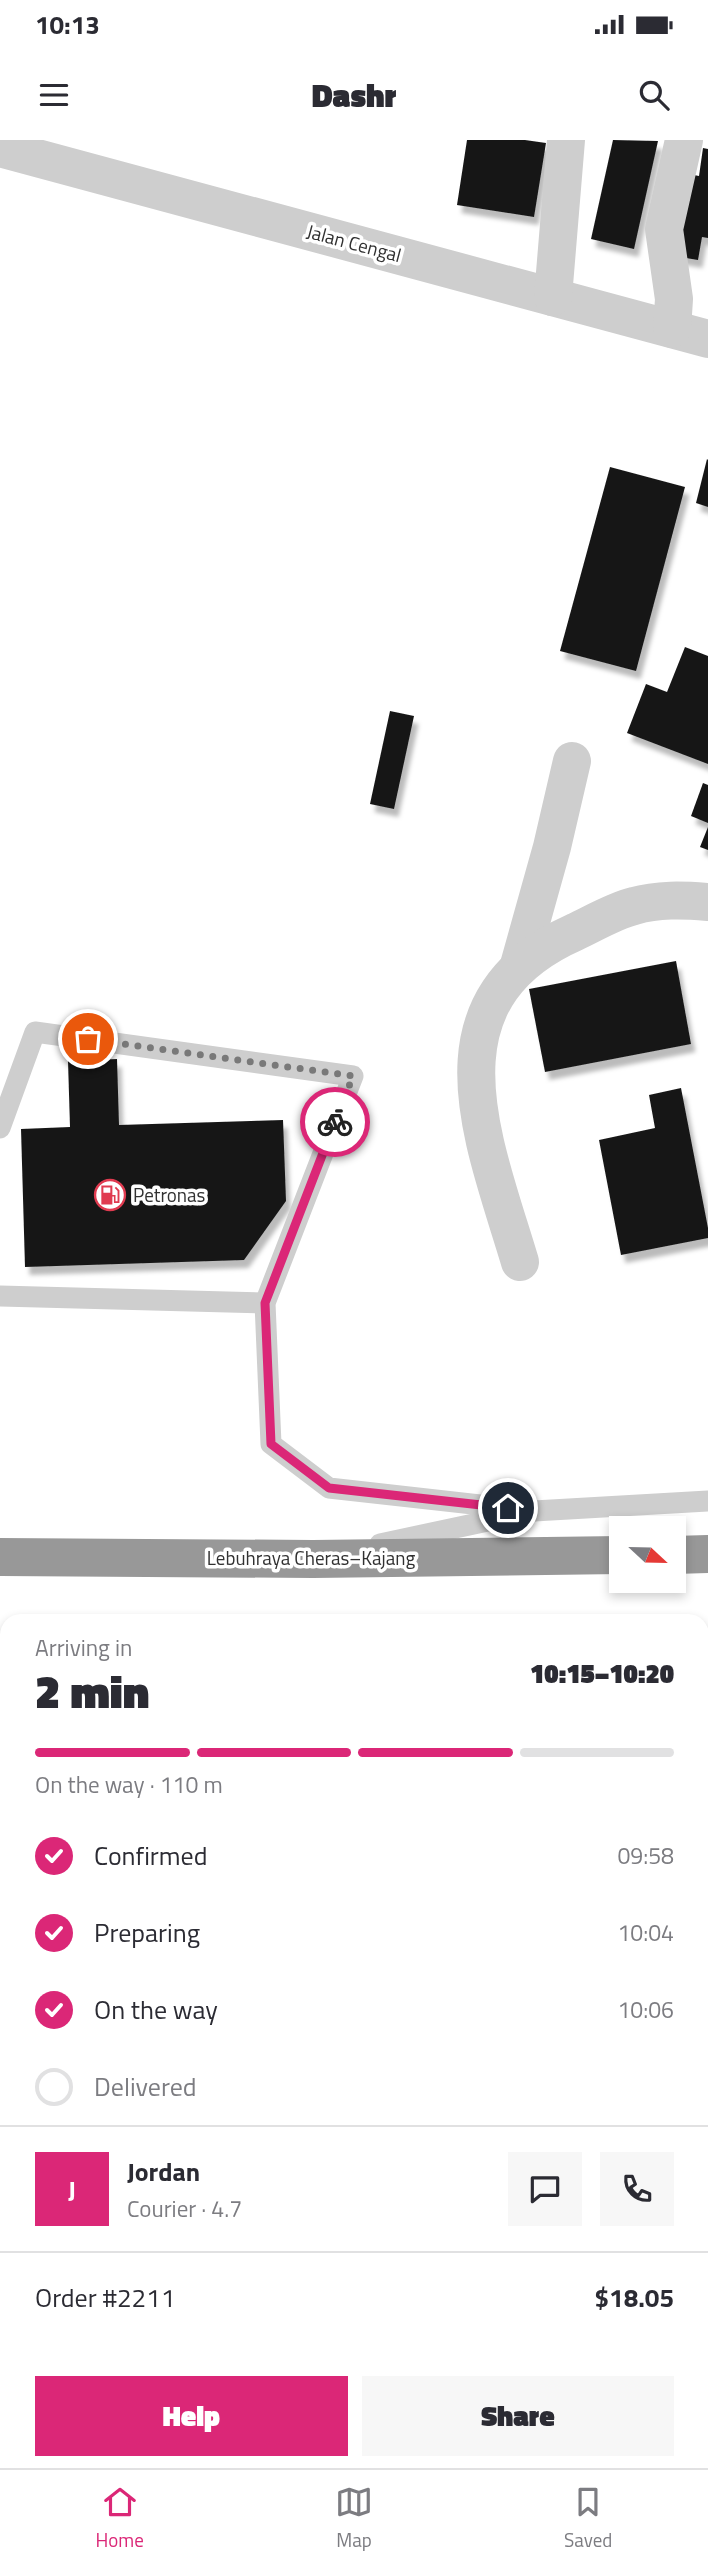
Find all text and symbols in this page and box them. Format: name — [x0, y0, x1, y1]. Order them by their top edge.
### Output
text: 10:13 — [35, 5, 100, 44]
text: Dashr — [312, 71, 396, 119]
icon: menu — [35, 76, 73, 114]
icon: search — [635, 76, 673, 114]
street label: Jalan Cengal — [304, 216, 405, 269]
pin — [58, 1009, 118, 1069]
icon: bag — [69, 1020, 107, 1058]
courier — [300, 1087, 370, 1157]
icon: bike — [316, 1103, 354, 1141]
fuel station icon: Petronas — [93, 1178, 127, 1212]
place label: Petronas — [133, 1180, 206, 1209]
pin — [478, 1478, 538, 1538]
icon: home — [489, 1489, 527, 1527]
north arrow — [609, 1516, 686, 1592]
map controls — [609, 1516, 686, 1593]
street label: Lebuhraya Cheras–Kajang — [207, 1543, 415, 1572]
text: Arriving in — [35, 1630, 132, 1665]
text: 10:15–10:20 — [530, 1654, 674, 1693]
text: 2 min — [35, 1656, 149, 1726]
text: On the way · 110 m — [35, 1767, 223, 1802]
text: Confirmed — [94, 1836, 208, 1875]
icon: check — [35, 1837, 73, 1875]
text: 09:58 — [617, 1838, 674, 1873]
text: Preparing — [94, 1913, 200, 1952]
icon: check — [35, 1914, 73, 1952]
text: 10:04 — [617, 1915, 674, 1950]
text: On the way — [94, 1990, 218, 2029]
icon: check — [35, 1991, 73, 2029]
text: 10:06 — [617, 1992, 674, 2027]
text: Delivered — [94, 2067, 197, 2106]
text: Jordan — [127, 2152, 200, 2191]
button: chat — [508, 2152, 582, 2226]
button: phone — [600, 2152, 674, 2226]
text: J — [68, 2170, 76, 2209]
text: Courier · 4.7 — [127, 2191, 242, 2226]
text: Order #2211 — [35, 2278, 175, 2317]
text: $18.05 — [595, 2278, 674, 2317]
button: Help — [35, 2376, 348, 2456]
button: Share — [362, 2376, 674, 2456]
tab: Home — [96, 2483, 144, 2554]
tab: Map — [335, 2483, 373, 2554]
tab: Saved — [564, 2483, 612, 2554]

